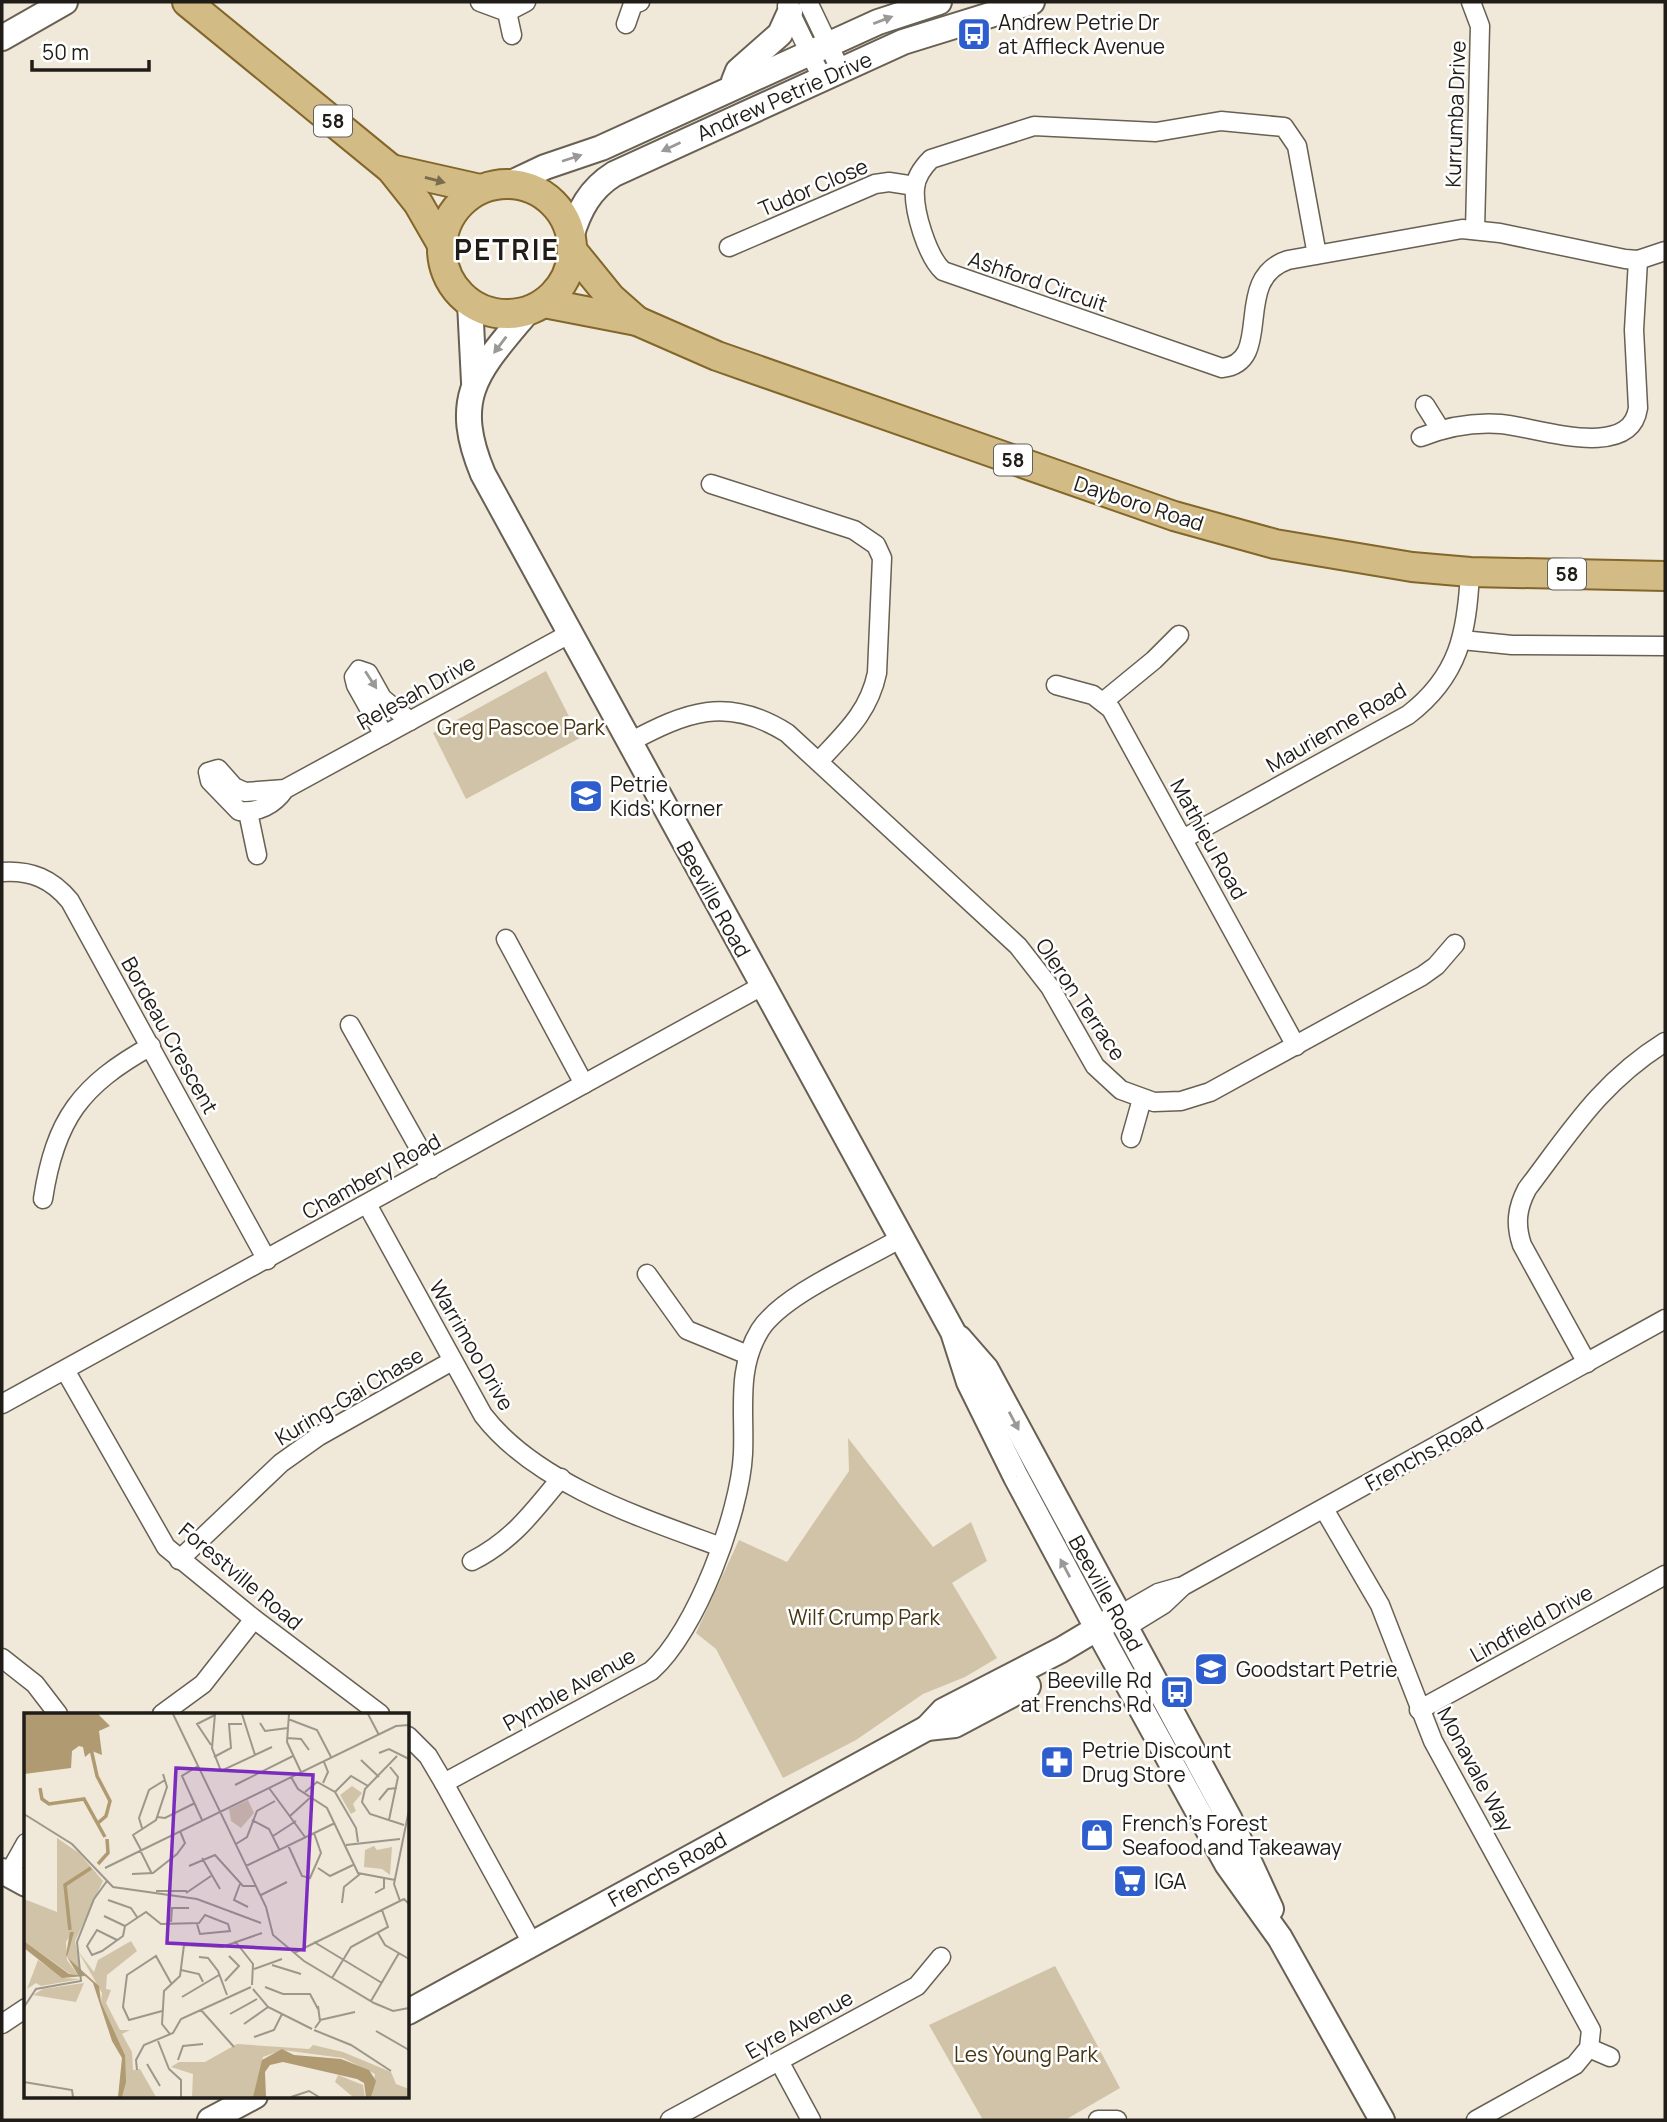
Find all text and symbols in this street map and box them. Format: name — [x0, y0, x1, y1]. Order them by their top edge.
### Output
place label: Andrew Petrie Dr at Affleck Avenue — [998, 8, 1165, 60]
one-way arrow — [873, 15, 894, 26]
bus stop icon: Andrew Petrie Dr at Affleck Avenue — [955, 15, 993, 53]
scale bar — [32, 28, 149, 72]
text: 50 m — [42, 38, 89, 66]
street label: Kurrumba Drive — [1438, 40, 1472, 188]
street label: Andrew Petrie Drive — [692, 45, 876, 147]
road number: 58 — [314, 105, 352, 136]
one-way arrow — [661, 141, 681, 153]
street label: Tudor Close — [754, 151, 872, 223]
one-way arrow — [562, 153, 583, 163]
one-way arrow — [425, 176, 446, 186]
district label: PETRIE — [454, 230, 560, 268]
street label: Ashford Circuit — [965, 244, 1111, 318]
one-way arrow — [492, 336, 507, 354]
road number: 58 — [994, 444, 1032, 475]
street label: Dayboro Road — [1071, 469, 1207, 537]
road number: 58 — [1548, 558, 1586, 590]
street label: Relesah Drive — [352, 648, 480, 736]
one-way arrow — [365, 670, 378, 690]
street label: Maurienne Road — [1261, 676, 1411, 778]
park label: Greg Pascoe Park — [437, 713, 606, 741]
place label: Petrie Kids' Korner — [610, 770, 723, 822]
street label: Mathieu Road — [1164, 774, 1254, 904]
school or university icon: Petrie Kids' Korner — [567, 777, 605, 815]
street label: Beeville Road — [671, 836, 757, 962]
street label: Oleron Terrace — [1030, 932, 1132, 1066]
street label: Bordeau Crescent — [115, 952, 225, 1118]
street label: Chambery Road — [297, 1126, 445, 1226]
street label: Warrimoo Drive — [423, 1275, 521, 1415]
street label: Kuring-Gai Chase — [270, 1341, 428, 1451]
street label: Frenchs Road — [1360, 1409, 1488, 1497]
one-way arrow — [1007, 1412, 1019, 1432]
street label: Forestville Road — [173, 1516, 309, 1636]
street label: Beeville Road — [1063, 1530, 1149, 1656]
one-way arrow — [1059, 1558, 1071, 1578]
street label: Lindfield Drive — [1465, 1578, 1597, 1668]
park label: Wilf Crump Park — [788, 1603, 941, 1631]
street label: Pymble Avenue — [498, 1641, 640, 1737]
school or university icon: Goodstart Petrie — [1192, 1650, 1230, 1688]
place label: Goodstart Petrie — [1236, 1655, 1397, 1683]
place label: Beeville Rd at Frenchs Rd — [1020, 1666, 1152, 1718]
bus stop icon: Beeville Rd at Frenchs Rd — [1158, 1673, 1196, 1711]
street label: Monavale Way — [1431, 1702, 1521, 1836]
inset map — [24, 1713, 410, 2098]
place label: Petrie Discount Drug Store — [1082, 1736, 1231, 1788]
pharmacy icon: Petrie Discount Drug Store — [1038, 1743, 1076, 1781]
place label: French's Forest Seafood and Takeaway — [1122, 1809, 1342, 1861]
shop icon: French's Forest Seafood and Takeaway — [1078, 1816, 1116, 1854]
street label: Frenchs Road — [603, 1825, 731, 1913]
supermarket icon: IGA — [1111, 1862, 1149, 1900]
place label: IGA — [1154, 1867, 1187, 1895]
street label: Eyre Avenue — [740, 1983, 858, 2065]
park label: Les Young Park — [954, 2040, 1099, 2068]

